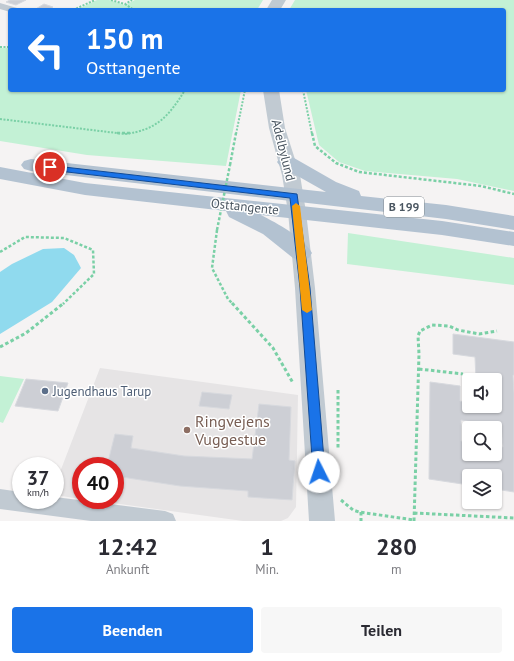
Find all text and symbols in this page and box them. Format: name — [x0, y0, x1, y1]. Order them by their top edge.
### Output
text: 150 m — [86, 20, 163, 57]
icon: left — [20, 24, 72, 76]
text: Osttangente — [86, 56, 181, 79]
street label: Adelbylund — [268, 118, 299, 183]
pin — [33, 150, 67, 184]
icon: arrive — [39, 156, 61, 178]
street label: Osttangente — [210, 194, 280, 219]
road number: B 199 — [384, 197, 424, 217]
map controls — [462, 373, 502, 509]
button: sound — [462, 373, 502, 413]
place label: Jugendhaus Tarup — [52, 383, 151, 400]
marker: Jugendhaus Tarup — [40, 386, 50, 396]
place label: Ringvejens Vuggestue — [194, 411, 270, 449]
button: search — [462, 421, 502, 461]
marker: Ringvejens Vuggestue — [182, 425, 192, 435]
position arrow — [298, 451, 340, 493]
speed limit sign: 40 — [72, 457, 124, 509]
text: 37 — [27, 465, 49, 491]
button: layers — [462, 469, 502, 509]
text: km/h — [27, 486, 49, 499]
text: 12:42 — [97, 531, 158, 562]
text: 1 — [260, 531, 274, 562]
text: 280 — [376, 531, 417, 562]
text: Ankunft — [106, 561, 149, 578]
text: Min. — [255, 561, 279, 578]
text: m — [391, 561, 402, 578]
button: Beenden — [12, 607, 253, 653]
button: Teilen — [261, 607, 502, 653]

